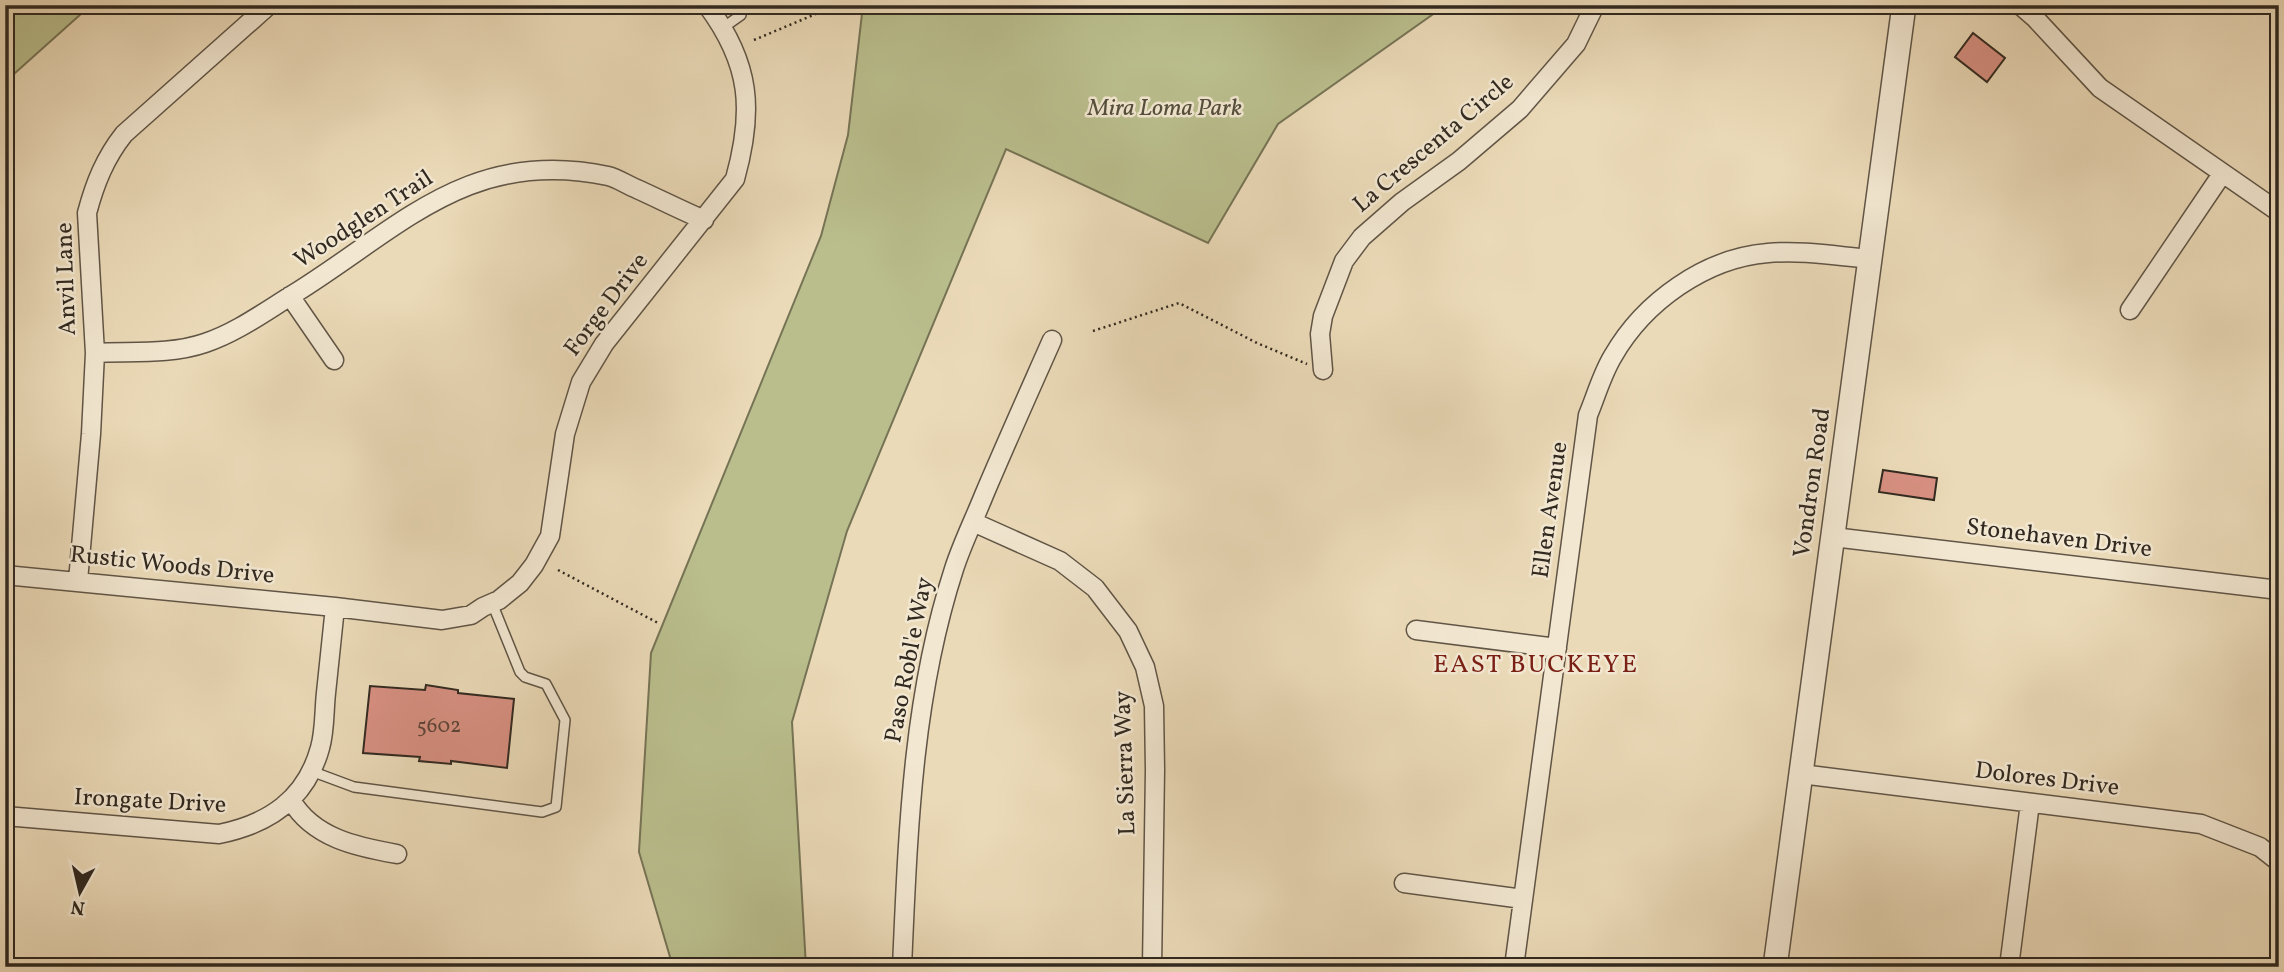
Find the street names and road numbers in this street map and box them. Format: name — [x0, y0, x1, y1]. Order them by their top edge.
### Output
street label: La Crescenta Circle — [1346, 66, 1522, 222]
street label: Woodglen Trail — [288, 162, 440, 278]
street label: Anvil Lane — [48, 222, 86, 336]
street label: Forge Drive — [557, 246, 657, 364]
street label: Vondron Road — [1786, 406, 1840, 560]
street label: Ellen Avenue — [1525, 439, 1577, 581]
street label: Stonehaven Drive — [1964, 511, 2154, 567]
street label: Rustic Woods Drive — [68, 538, 276, 594]
street label: Paso Robl'e Way — [877, 574, 943, 746]
street label: La Sierra Way — [1106, 690, 1146, 836]
street label: Dolores Drive — [1973, 754, 2121, 806]
street label: Irongate Drive — [73, 781, 227, 823]

